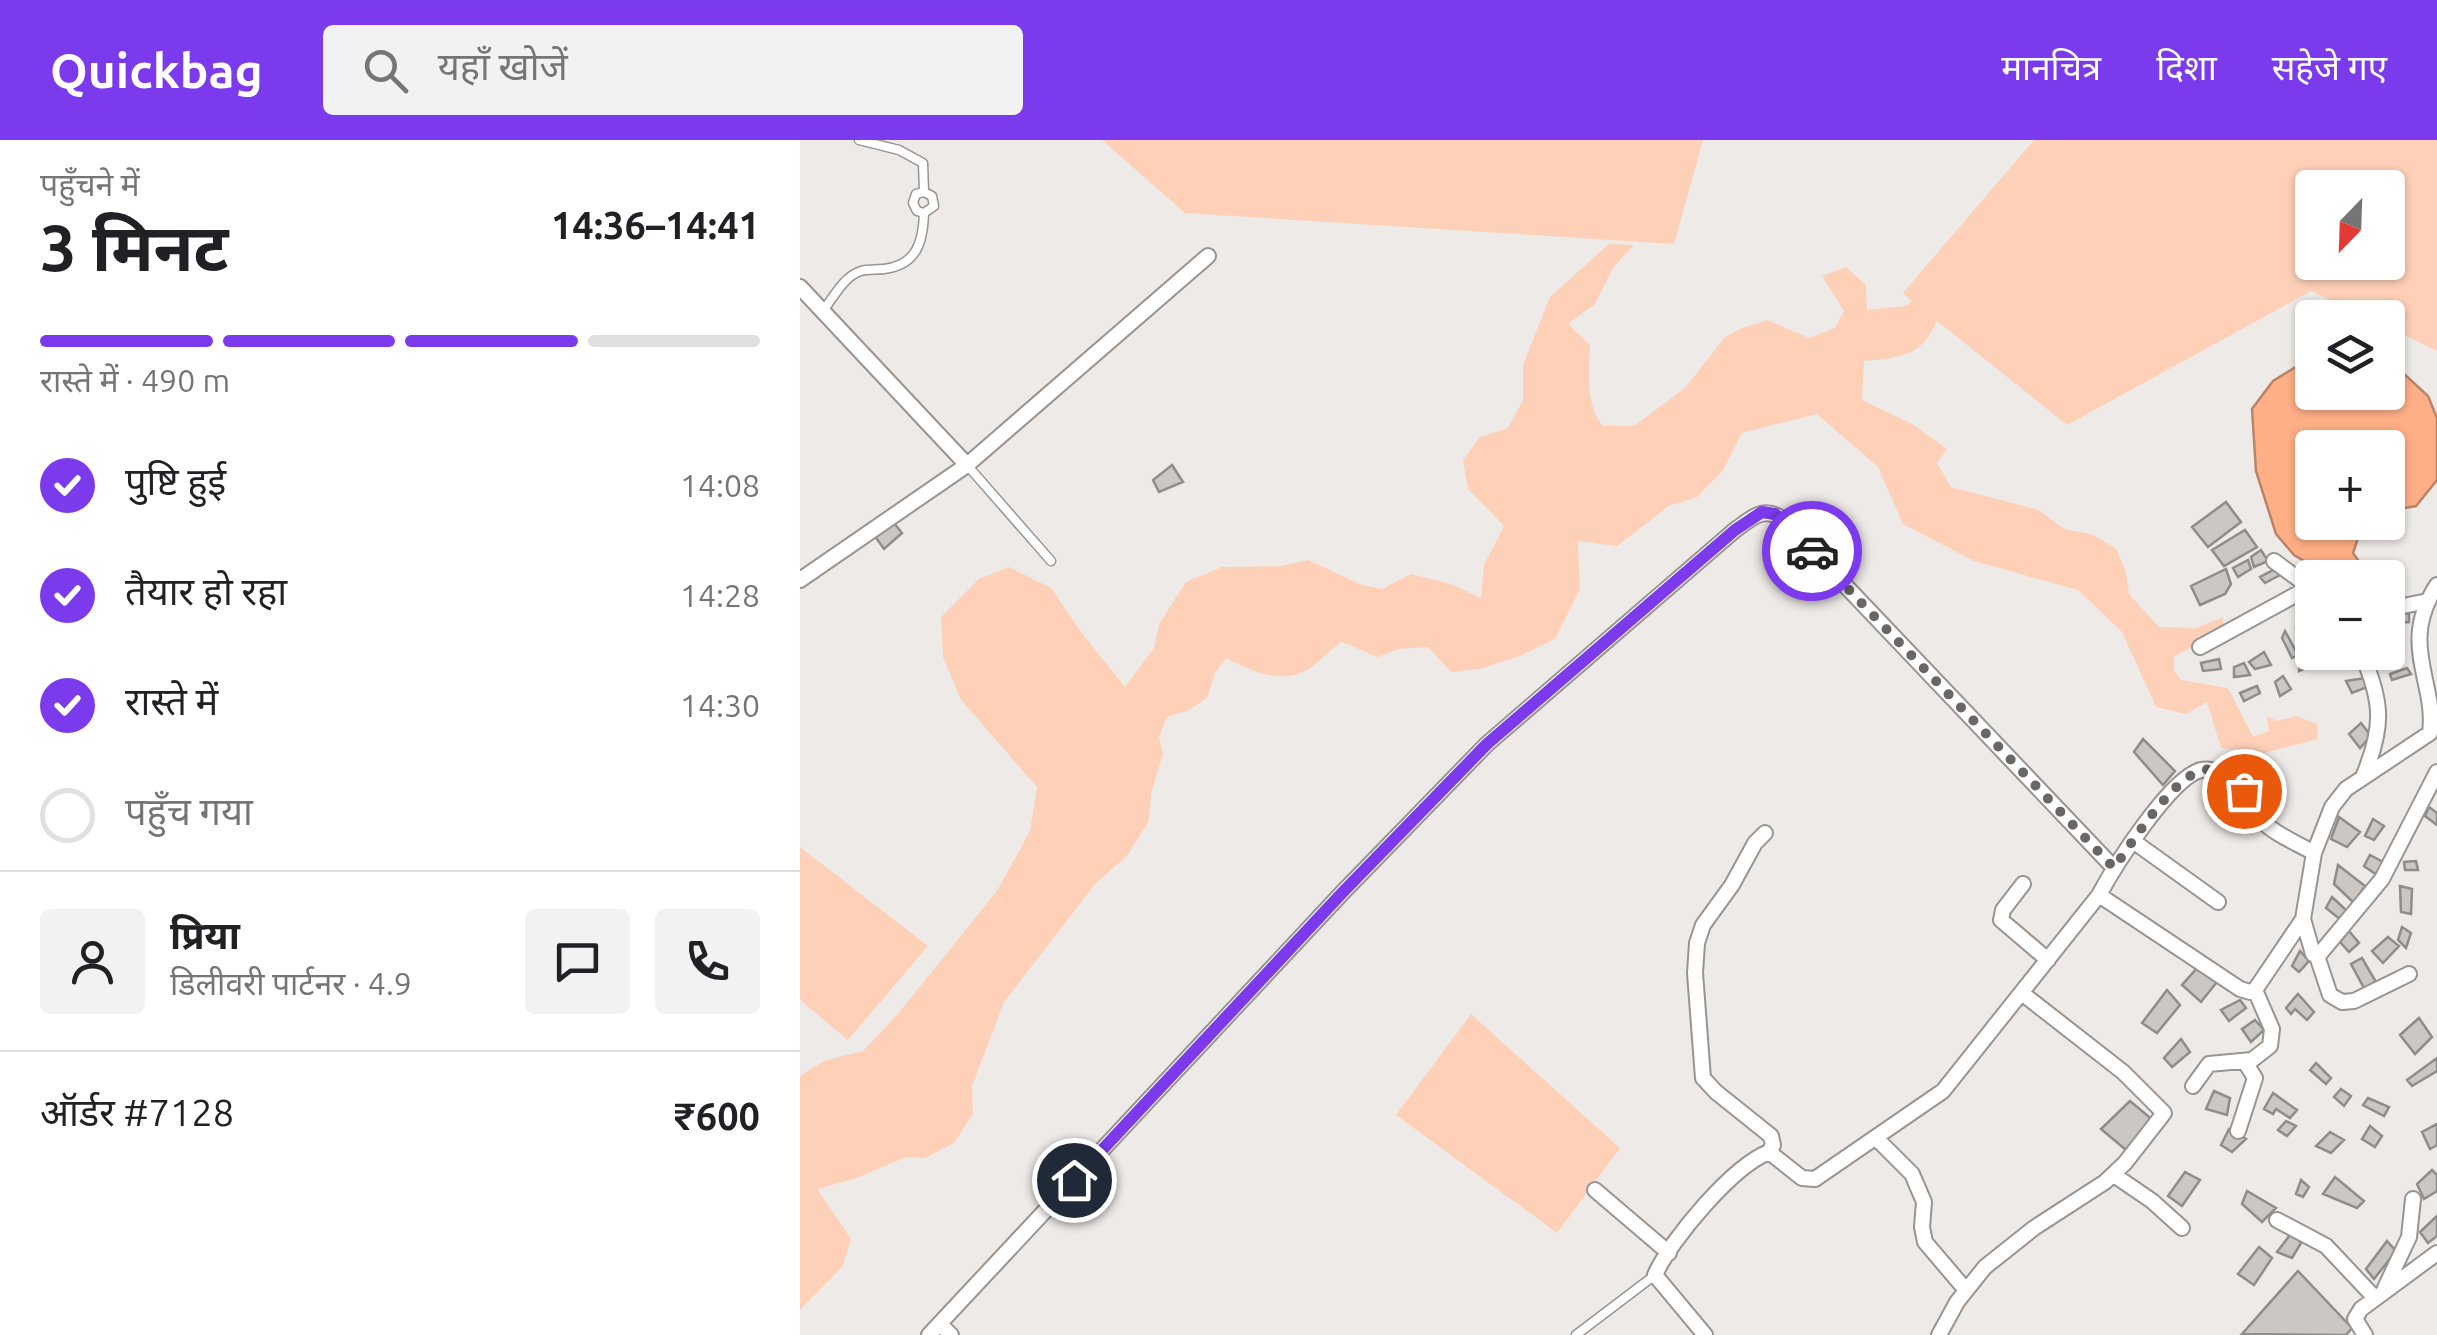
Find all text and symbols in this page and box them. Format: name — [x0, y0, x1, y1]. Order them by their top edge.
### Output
search box — [323, 25, 1023, 115]
text: Quickbag — [50, 43, 263, 97]
icon: search — [358, 43, 413, 98]
text: यहाँ खोजें — [438, 45, 568, 87]
text: मानचित्र — [2001, 47, 2101, 87]
text: दिशा — [2156, 47, 2217, 87]
text: सहेजे गए — [2272, 47, 2387, 87]
text: पहुँचने में — [40, 166, 140, 202]
north arrow — [2295, 170, 2405, 280]
map controls — [2295, 170, 2405, 670]
text: 14:36–14:41 — [551, 204, 760, 246]
text: 3 मिनट — [40, 210, 229, 283]
button: layers — [2295, 300, 2405, 410]
text: रास्ते में · 490 m — [40, 362, 230, 398]
button: + — [2295, 430, 2405, 540]
icon: check — [40, 458, 95, 513]
text: पुष्टि हुई — [125, 460, 226, 502]
text: 14:08 — [680, 467, 760, 503]
courier — [1762, 501, 1862, 601]
icon: car — [1785, 524, 1840, 579]
button: − — [2295, 560, 2405, 670]
icon: check — [40, 568, 95, 623]
text: तैयार हो रहा — [125, 570, 287, 612]
text: 14:28 — [680, 577, 760, 613]
icon: check — [40, 678, 95, 733]
text: रास्ते में — [125, 680, 218, 722]
text: 14:30 — [680, 687, 760, 723]
pin — [2202, 749, 2287, 834]
icon: bag — [2217, 764, 2272, 819]
text: पहुँच गया — [125, 790, 253, 832]
button: person — [40, 909, 145, 1014]
button: chat — [525, 909, 630, 1014]
button: phone — [655, 909, 760, 1014]
text: प्रिया — [170, 914, 240, 956]
text: डिलीवरी पार्टनर · 4.9 — [170, 965, 412, 1001]
text: ऑर्डर #7128 — [40, 1091, 234, 1133]
text: ₹600 — [674, 1095, 760, 1137]
pin — [1032, 1138, 1117, 1223]
icon: home — [1047, 1153, 1102, 1208]

